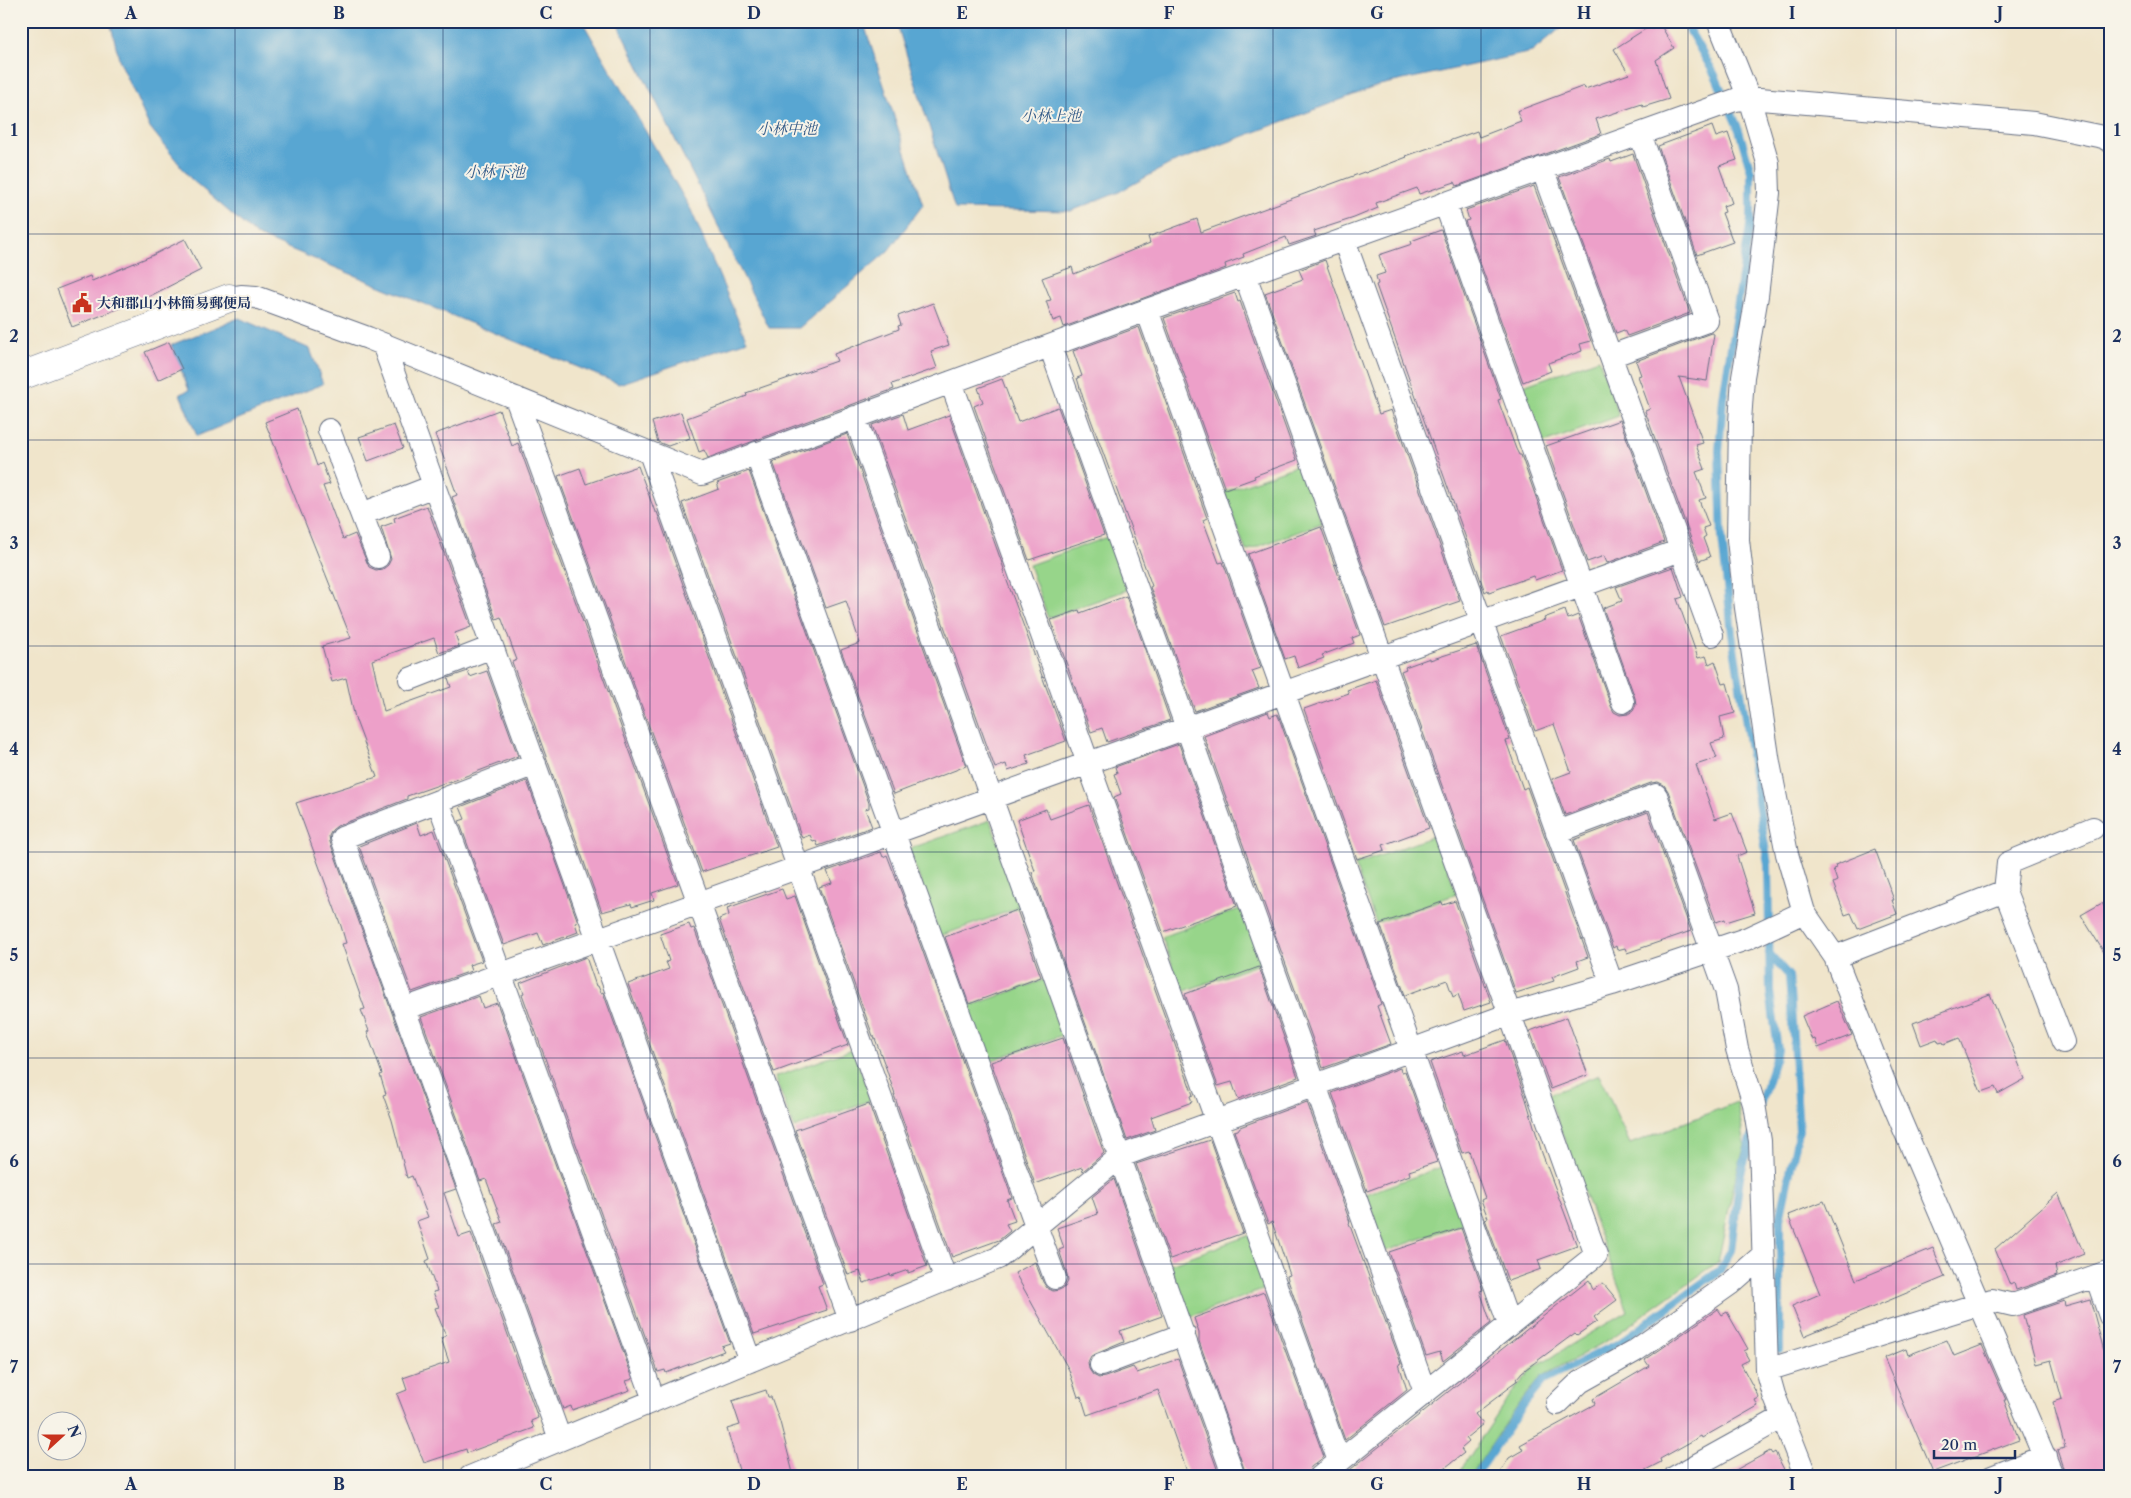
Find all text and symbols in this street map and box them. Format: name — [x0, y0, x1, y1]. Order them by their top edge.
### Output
text: A — [124, 3, 138, 23]
text: B — [333, 3, 345, 23]
text: C — [540, 3, 552, 23]
text: D — [747, 3, 761, 23]
text: E — [956, 3, 968, 23]
text: F — [1164, 3, 1175, 23]
text: G — [1370, 3, 1384, 23]
text: H — [1577, 3, 1591, 23]
text: I — [1789, 3, 1796, 23]
text: J — [1994, 3, 2003, 23]
water label: 小林上池 — [1021, 106, 1083, 125]
water label: 小林中池 — [757, 119, 819, 138]
text: 1 — [10, 120, 18, 140]
text: 1 — [2113, 120, 2121, 140]
water label: 小林下池 — [465, 162, 527, 181]
public building icon: 大和郡山小林簡易郵便局 — [71, 292, 93, 314]
place label: 大和郡山小林簡易郵便局 — [97, 294, 251, 312]
text: 2 — [9, 326, 19, 346]
text: 2 — [2112, 326, 2122, 346]
text: 3 — [9, 533, 19, 553]
text: 3 — [2112, 533, 2122, 553]
text: 4 — [9, 739, 19, 759]
text: 4 — [2112, 739, 2122, 759]
text: 5 — [10, 945, 19, 965]
text: 5 — [2113, 945, 2122, 965]
text: 6 — [9, 1151, 19, 1171]
text: 6 — [2112, 1151, 2122, 1171]
text: 7 — [10, 1357, 19, 1377]
text: 7 — [2113, 1357, 2122, 1377]
north arrow — [38, 1410, 88, 1460]
text: N — [64, 1422, 85, 1440]
scale bar — [1934, 1428, 2015, 1460]
text: 20 m — [1941, 1435, 1977, 1454]
text: A — [124, 1474, 138, 1494]
text: B — [333, 1474, 345, 1494]
text: C — [540, 1474, 552, 1494]
text: D — [747, 1474, 761, 1494]
text: E — [956, 1474, 968, 1494]
text: F — [1164, 1474, 1175, 1494]
text: G — [1370, 1474, 1384, 1494]
text: H — [1577, 1474, 1591, 1494]
text: I — [1789, 1474, 1796, 1494]
text: J — [1994, 1474, 2003, 1494]

